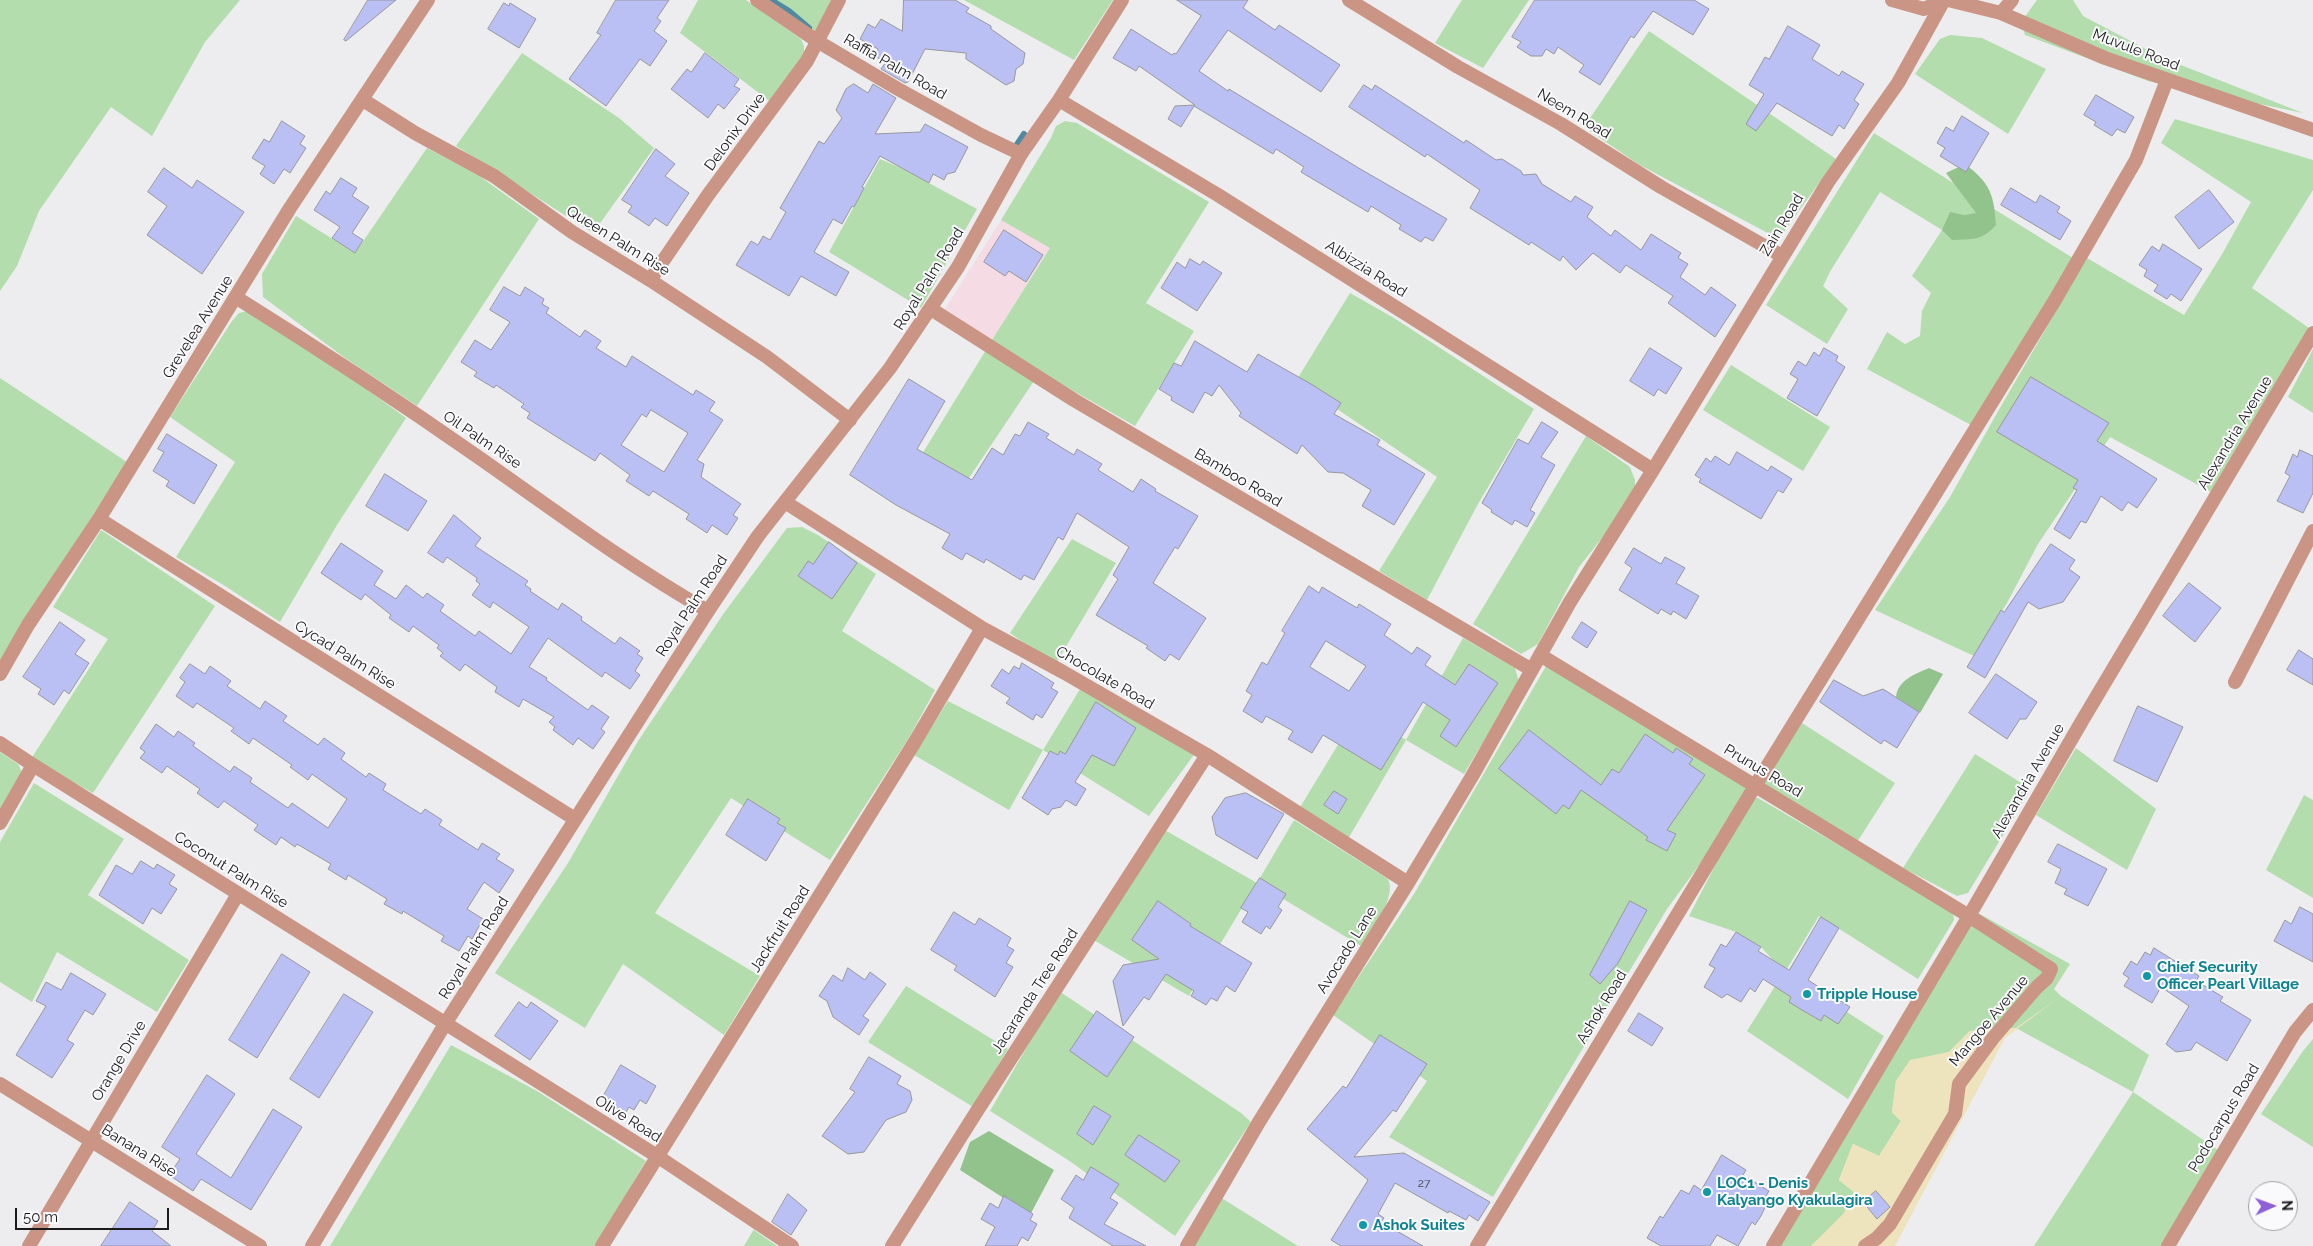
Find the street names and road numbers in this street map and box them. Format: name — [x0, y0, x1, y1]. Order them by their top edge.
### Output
street label: Muvule Road — [2090, 25, 2182, 75]
street label: Raffia Palm Road — [840, 30, 950, 104]
street label: Neem Road — [1534, 85, 1614, 143]
street label: Delonix Drive — [701, 90, 769, 174]
street label: Zain Road — [1756, 191, 1808, 259]
street label: Queen Palm Rise — [563, 202, 673, 280]
street label: Royal Palm Road — [890, 224, 968, 334]
street label: Albizzia Road — [1322, 237, 1410, 301]
street label: Grevelea Avenue — [159, 272, 237, 382]
street label: Alexandria Avenue — [2194, 373, 2276, 493]
street label: Oil Palm Rise — [439, 407, 525, 473]
street label: Bamboo Road — [1191, 445, 1285, 511]
street label: Royal Palm Road — [653, 552, 731, 660]
street label: Cycad Palm Rise — [291, 617, 399, 693]
street label: Chocolate Road — [1053, 643, 1157, 713]
street label: Alexandria Avenue — [1988, 720, 2068, 842]
street label: Prunus Road — [1721, 741, 1805, 801]
street label: Coconut Palm Rise — [171, 828, 291, 912]
street label: Jackfruit Road — [746, 882, 814, 976]
street label: Royal Palm Road — [435, 893, 513, 1003]
street label: Avocado Lane — [1313, 903, 1381, 997]
street label: Jacaranda Tree Road — [988, 925, 1082, 1057]
street label: Ashok Road — [1573, 967, 1631, 1047]
street label: Mangoe Avenue — [1946, 972, 2032, 1070]
street label: Orange Drive — [88, 1017, 150, 1105]
street label: Podocarpus Road — [2185, 1061, 2263, 1175]
street label: Olive Road — [591, 1092, 665, 1146]
street label: Banana Rise — [98, 1121, 180, 1181]

